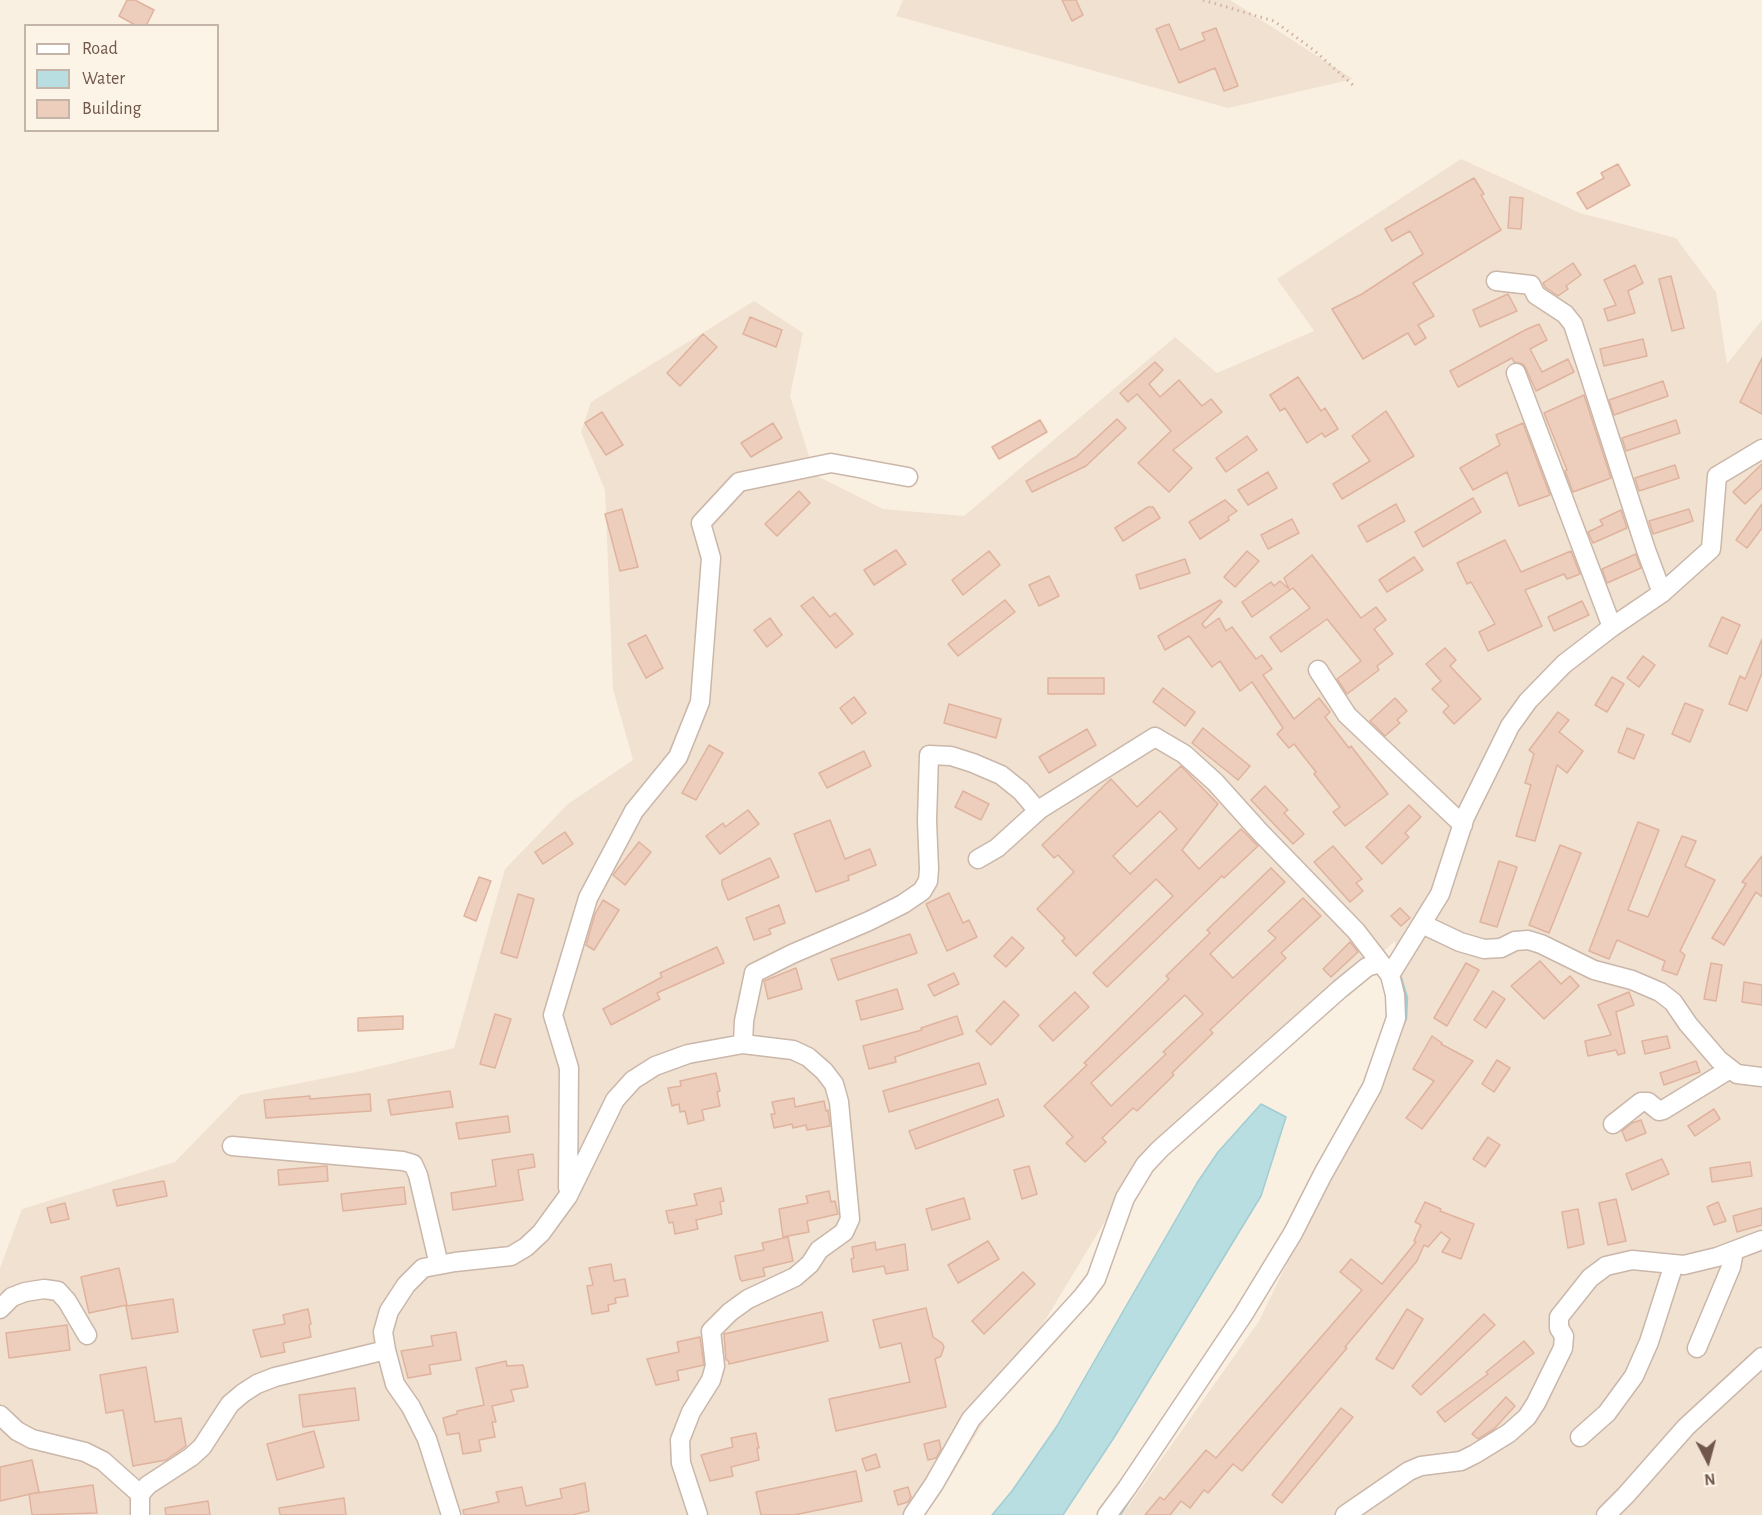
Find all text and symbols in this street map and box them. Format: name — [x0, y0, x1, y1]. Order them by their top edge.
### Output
legend — [24, 24, 219, 132]
text: Road — [82, 40, 118, 58]
text: Water — [82, 70, 125, 88]
text: Building — [82, 100, 141, 118]
north arrow — [1678, 1431, 1738, 1491]
text: N — [1704, 1470, 1716, 1487]

